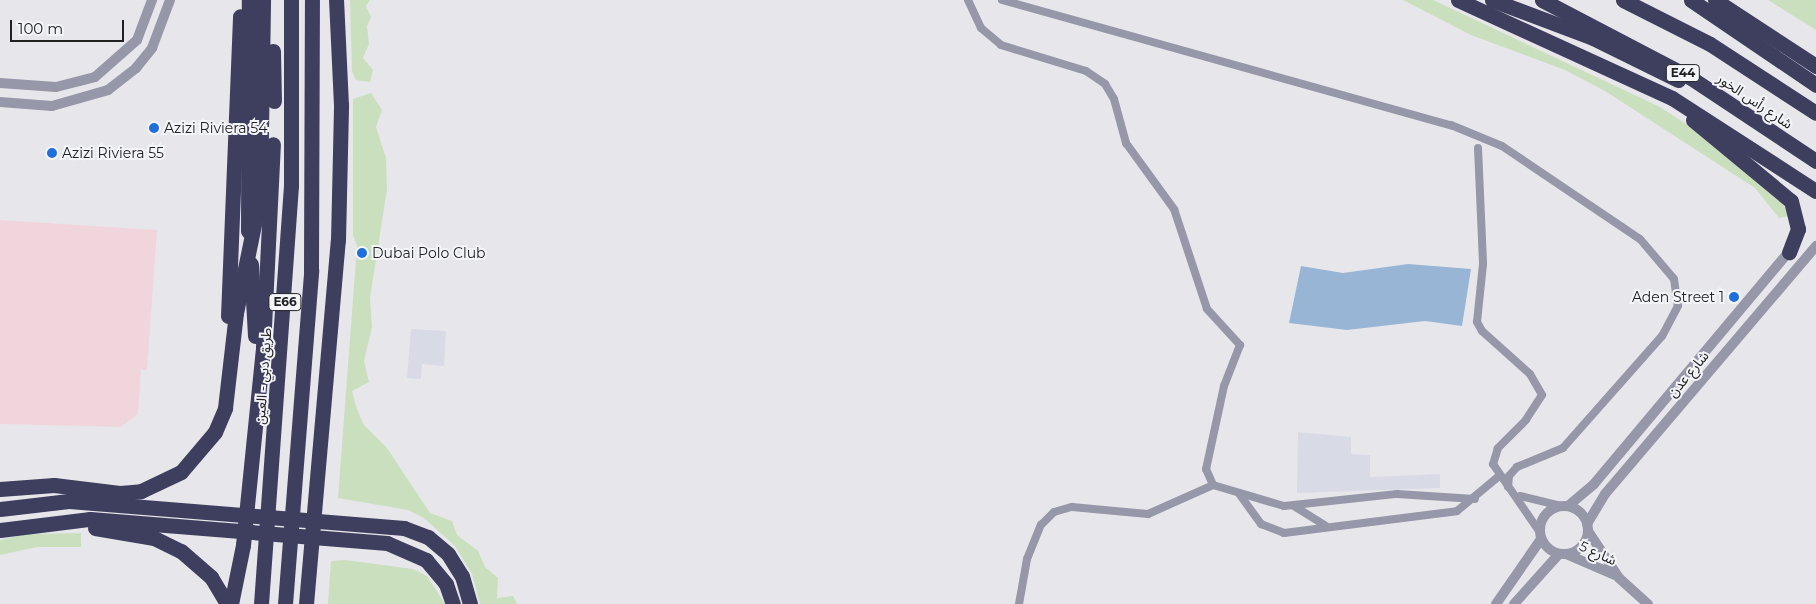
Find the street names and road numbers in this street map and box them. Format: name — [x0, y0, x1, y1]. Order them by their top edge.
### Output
road number: E44 — [1666, 64, 1700, 82]
street label: شارع رأس الخور — [1714, 70, 1796, 132]
road number: E66 — [268, 292, 302, 312]
street label: طريق دبي - العين — [251, 327, 275, 425]
street label: شارع عدن — [1664, 348, 1712, 400]
street label: شارع 5 — [1577, 537, 1619, 569]

